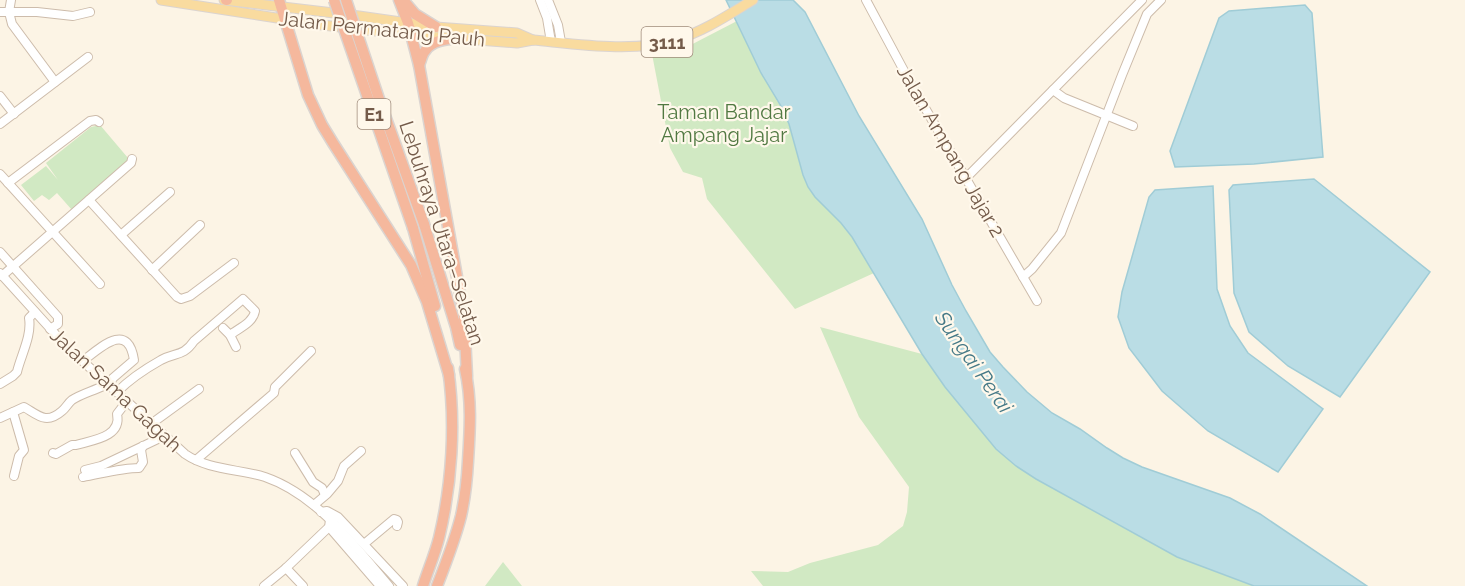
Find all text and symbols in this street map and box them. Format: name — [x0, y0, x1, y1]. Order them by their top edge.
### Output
street label: Jalan Permatang Pauh — [278, 6, 486, 52]
road number: 3111 — [642, 27, 692, 57]
street label: Jalan Ampang Jajar 2 — [892, 61, 1010, 241]
road number: E1 — [358, 99, 391, 129]
park label: Taman Bandar Ampang Jajar — [657, 100, 791, 147]
street label: Lebuhraya Utara–Selatan — [394, 118, 490, 348]
water label: Sungai Perai — [929, 306, 1018, 418]
street label: Jalan Sama Gagah — [45, 323, 187, 457]

